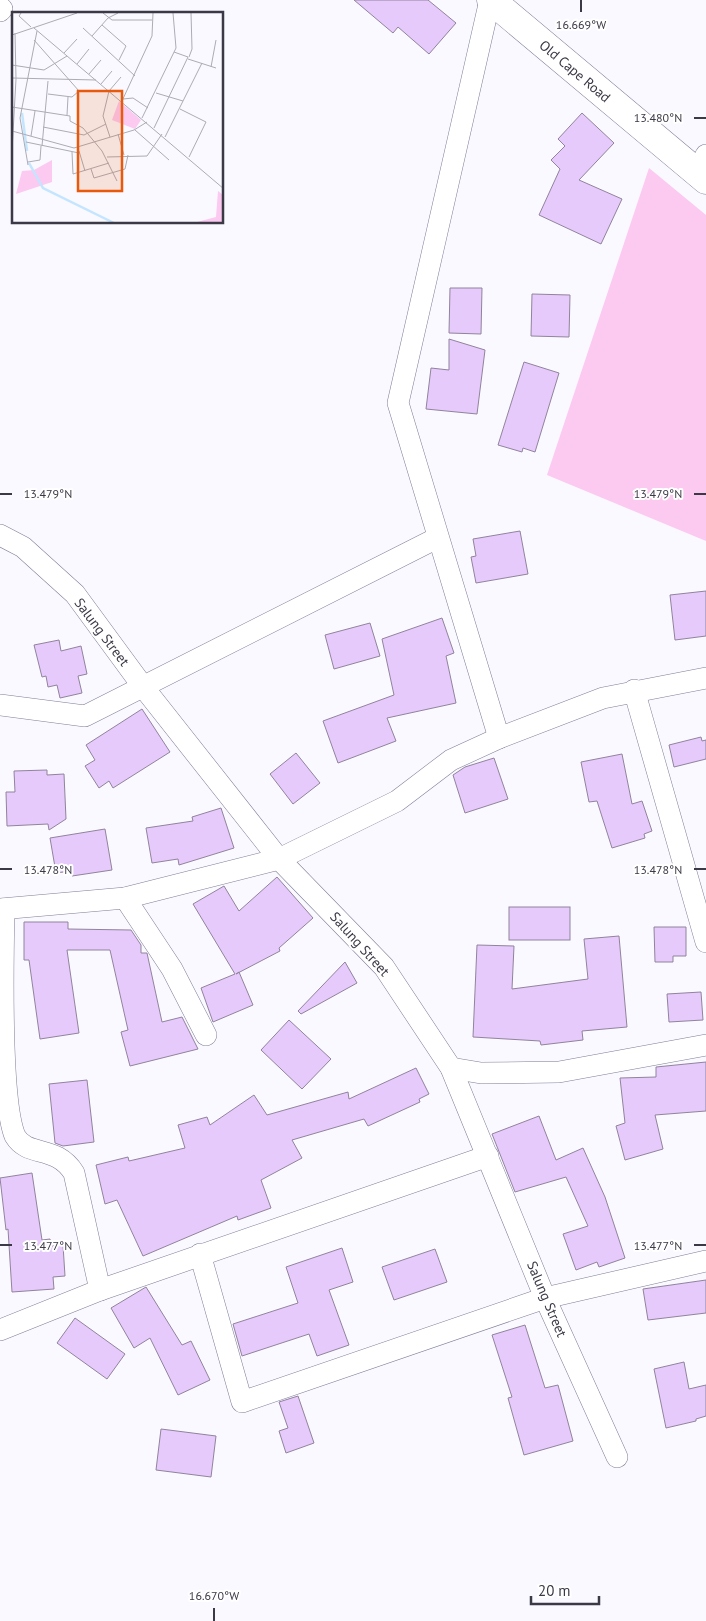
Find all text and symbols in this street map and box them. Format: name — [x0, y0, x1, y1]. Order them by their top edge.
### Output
inset map — [12, 12, 224, 224]
text: 16.669°W — [556, 17, 606, 32]
street label: Old Cape Road — [536, 36, 614, 106]
text: 13.480°N — [634, 110, 682, 125]
text: 13.479°N — [24, 486, 72, 501]
text: 13.479°N — [634, 486, 682, 501]
street label: Salung Street — [71, 594, 134, 670]
text: 13.478°N — [24, 862, 72, 877]
text: 13.478°N — [634, 862, 682, 877]
street label: Salung Street — [326, 908, 394, 980]
text: 13.477°N — [24, 1238, 72, 1253]
text: 13.477°N — [634, 1238, 682, 1253]
street label: Salung Street — [523, 1258, 571, 1340]
scale bar — [531, 1574, 598, 1606]
text: 20 m — [538, 1581, 571, 1600]
text: 16.670°W — [189, 1588, 239, 1603]

